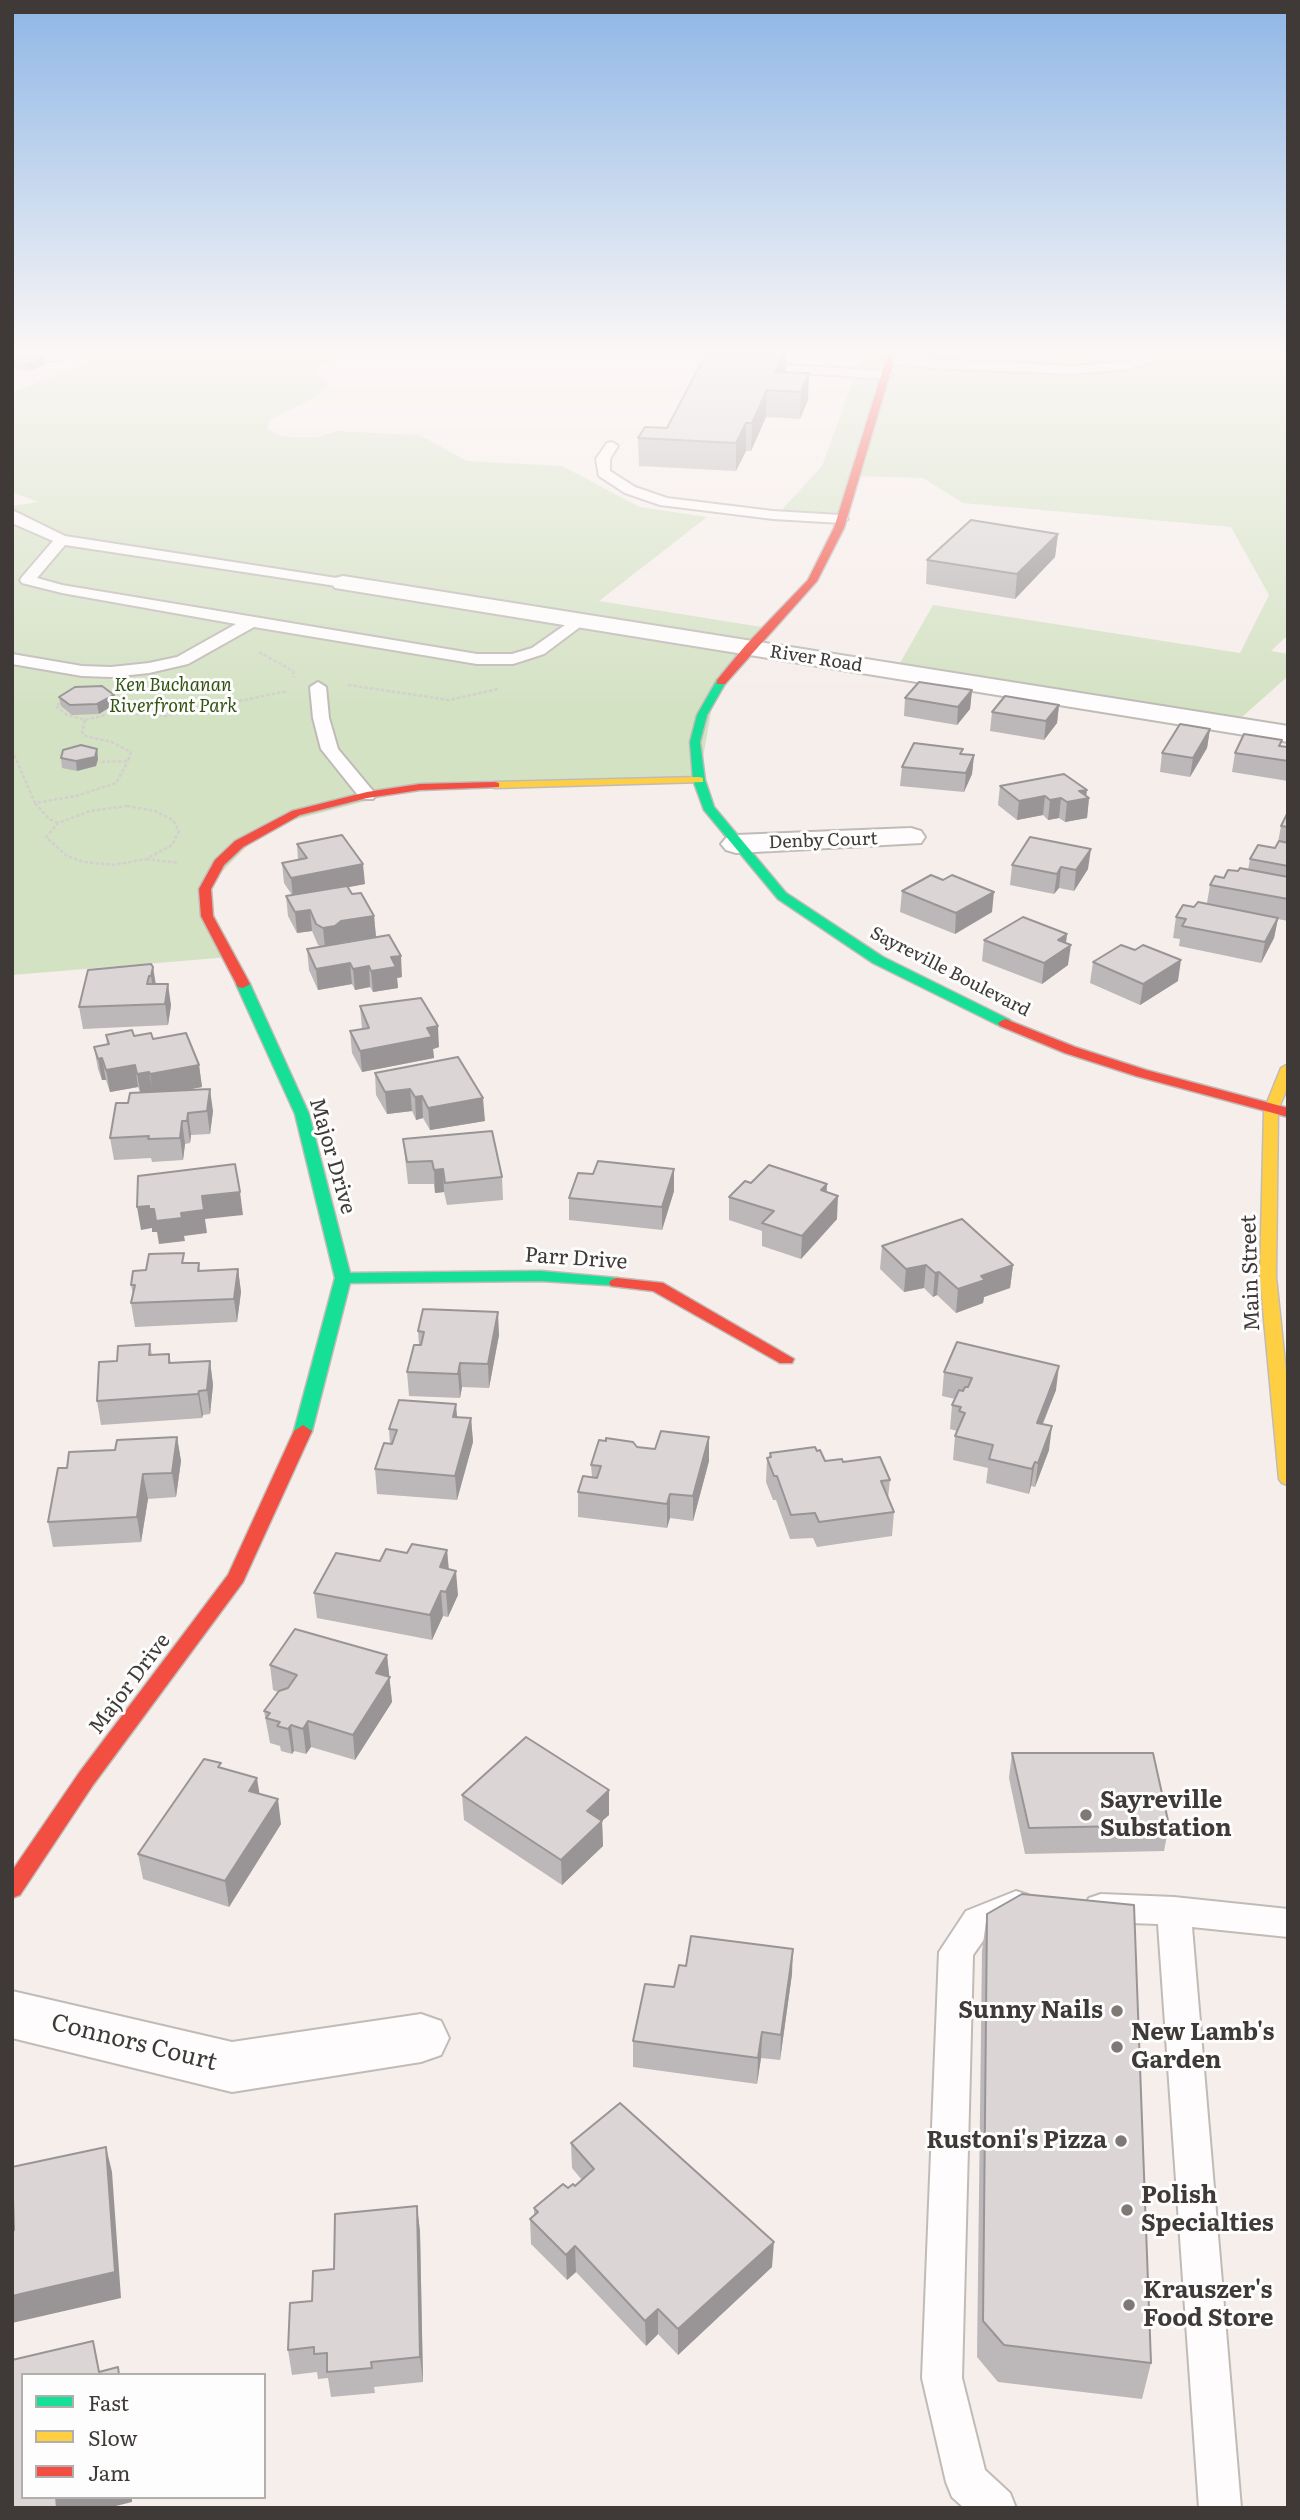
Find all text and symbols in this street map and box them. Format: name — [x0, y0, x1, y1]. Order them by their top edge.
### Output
street label: River Road — [768, 641, 864, 677]
park label: Ken Buchanan Riverfront Park — [109, 675, 237, 718]
street label: Denby Court — [768, 828, 878, 854]
street label: Sayreville Boulevard — [866, 922, 1034, 1022]
street label: Major Drive — [303, 1095, 361, 1217]
street label: Main Street — [1236, 1214, 1266, 1332]
street label: Parr Drive — [524, 1243, 628, 1275]
street label: Major Drive — [84, 1629, 176, 1739]
place label: Sayreville Substation — [1100, 1787, 1232, 1843]
marker: Sayreville Substation — [1078, 1807, 1094, 1823]
place label: Sunny Nails — [958, 1997, 1103, 2025]
marker: Sunny Nails — [1109, 2003, 1125, 2019]
street label: Connors Court — [48, 2008, 220, 2078]
place label: New Lamb's Garden — [1131, 2019, 1274, 2075]
marker: New Lamb's Garden — [1109, 2039, 1125, 2055]
place label: Rustoni's Pizza — [926, 2127, 1107, 2155]
marker: Rustoni's Pizza — [1113, 2133, 1129, 2149]
place label: Polish Specialties — [1141, 2182, 1274, 2238]
marker: Polish Specialties — [1119, 2202, 1135, 2218]
place label: Krauszer's Food Store — [1143, 2277, 1274, 2333]
marker: Krauszer's Food Store — [1121, 2297, 1137, 2313]
legend — [21, 2373, 266, 2499]
text: Fast — [88, 2386, 129, 2417]
text: Slow — [88, 2421, 138, 2452]
text: Jam — [88, 2456, 130, 2487]

